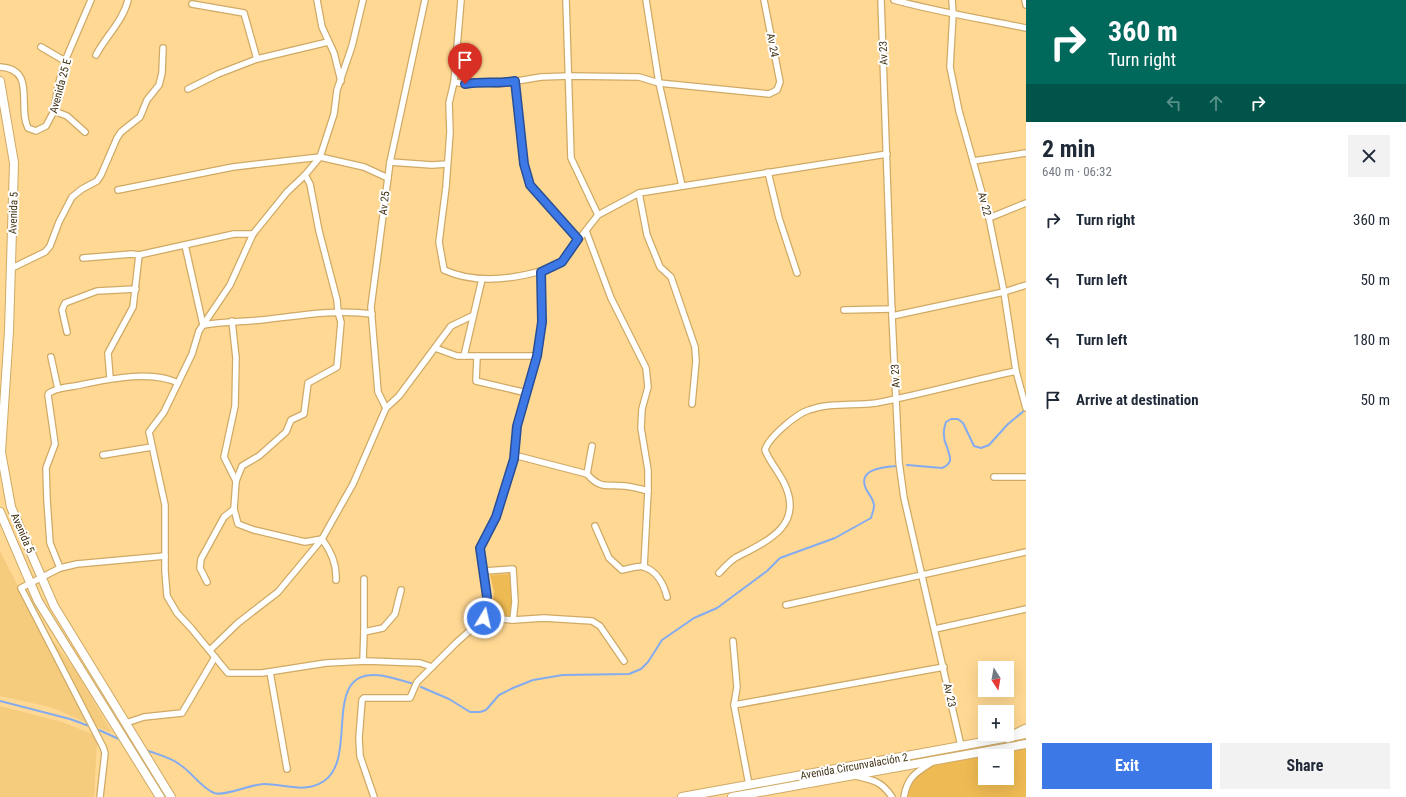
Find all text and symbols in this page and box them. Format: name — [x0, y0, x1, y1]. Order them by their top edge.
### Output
text: 360 m — [1108, 15, 1178, 48]
icon: right — [1042, 16, 1094, 68]
street label: Av 24 — [764, 32, 781, 59]
street label: Av 23 — [877, 41, 890, 65]
pin — [448, 43, 482, 84]
icon: arrive — [454, 49, 476, 71]
text: Turn right — [1108, 49, 1176, 70]
street label: Avenida 25 E — [47, 57, 74, 115]
icon: left — [1163, 92, 1185, 114]
icon: ahead — [1205, 92, 1227, 114]
icon: right — [1247, 92, 1269, 114]
text: 2 min — [1042, 135, 1095, 163]
button: close — [1348, 135, 1390, 177]
text: 640 m · 06:32 — [1042, 164, 1112, 179]
street label: Av 25 — [377, 190, 392, 216]
street label: Av 22 — [975, 191, 994, 217]
street label: Avenida 5 — [6, 192, 21, 234]
icon: right — [1042, 209, 1064, 231]
text: Turn right — [1076, 211, 1135, 229]
text: 360 m — [1353, 211, 1390, 229]
icon: left — [1042, 269, 1064, 291]
text: Turn left — [1076, 271, 1127, 289]
text: 50 m — [1360, 271, 1390, 289]
icon: left — [1042, 329, 1064, 351]
text: Turn left — [1076, 331, 1127, 349]
text: 180 m — [1353, 331, 1390, 349]
street label: Av 23 — [888, 364, 903, 388]
icon: arrive — [1042, 389, 1064, 411]
text: Arrive at destination — [1076, 391, 1199, 409]
text: 50 m — [1360, 391, 1390, 409]
street label: Avenida 5 — [8, 511, 37, 555]
position arrow — [463, 597, 505, 639]
north arrow — [978, 661, 1014, 697]
map controls — [978, 661, 1014, 785]
street label: Av 23 — [940, 682, 959, 708]
button: + — [978, 705, 1014, 741]
button: Exit — [1042, 743, 1212, 789]
button: Share — [1220, 743, 1390, 789]
button: − — [978, 749, 1014, 785]
street label: Avenida Circunvalación 2 — [799, 751, 909, 782]

